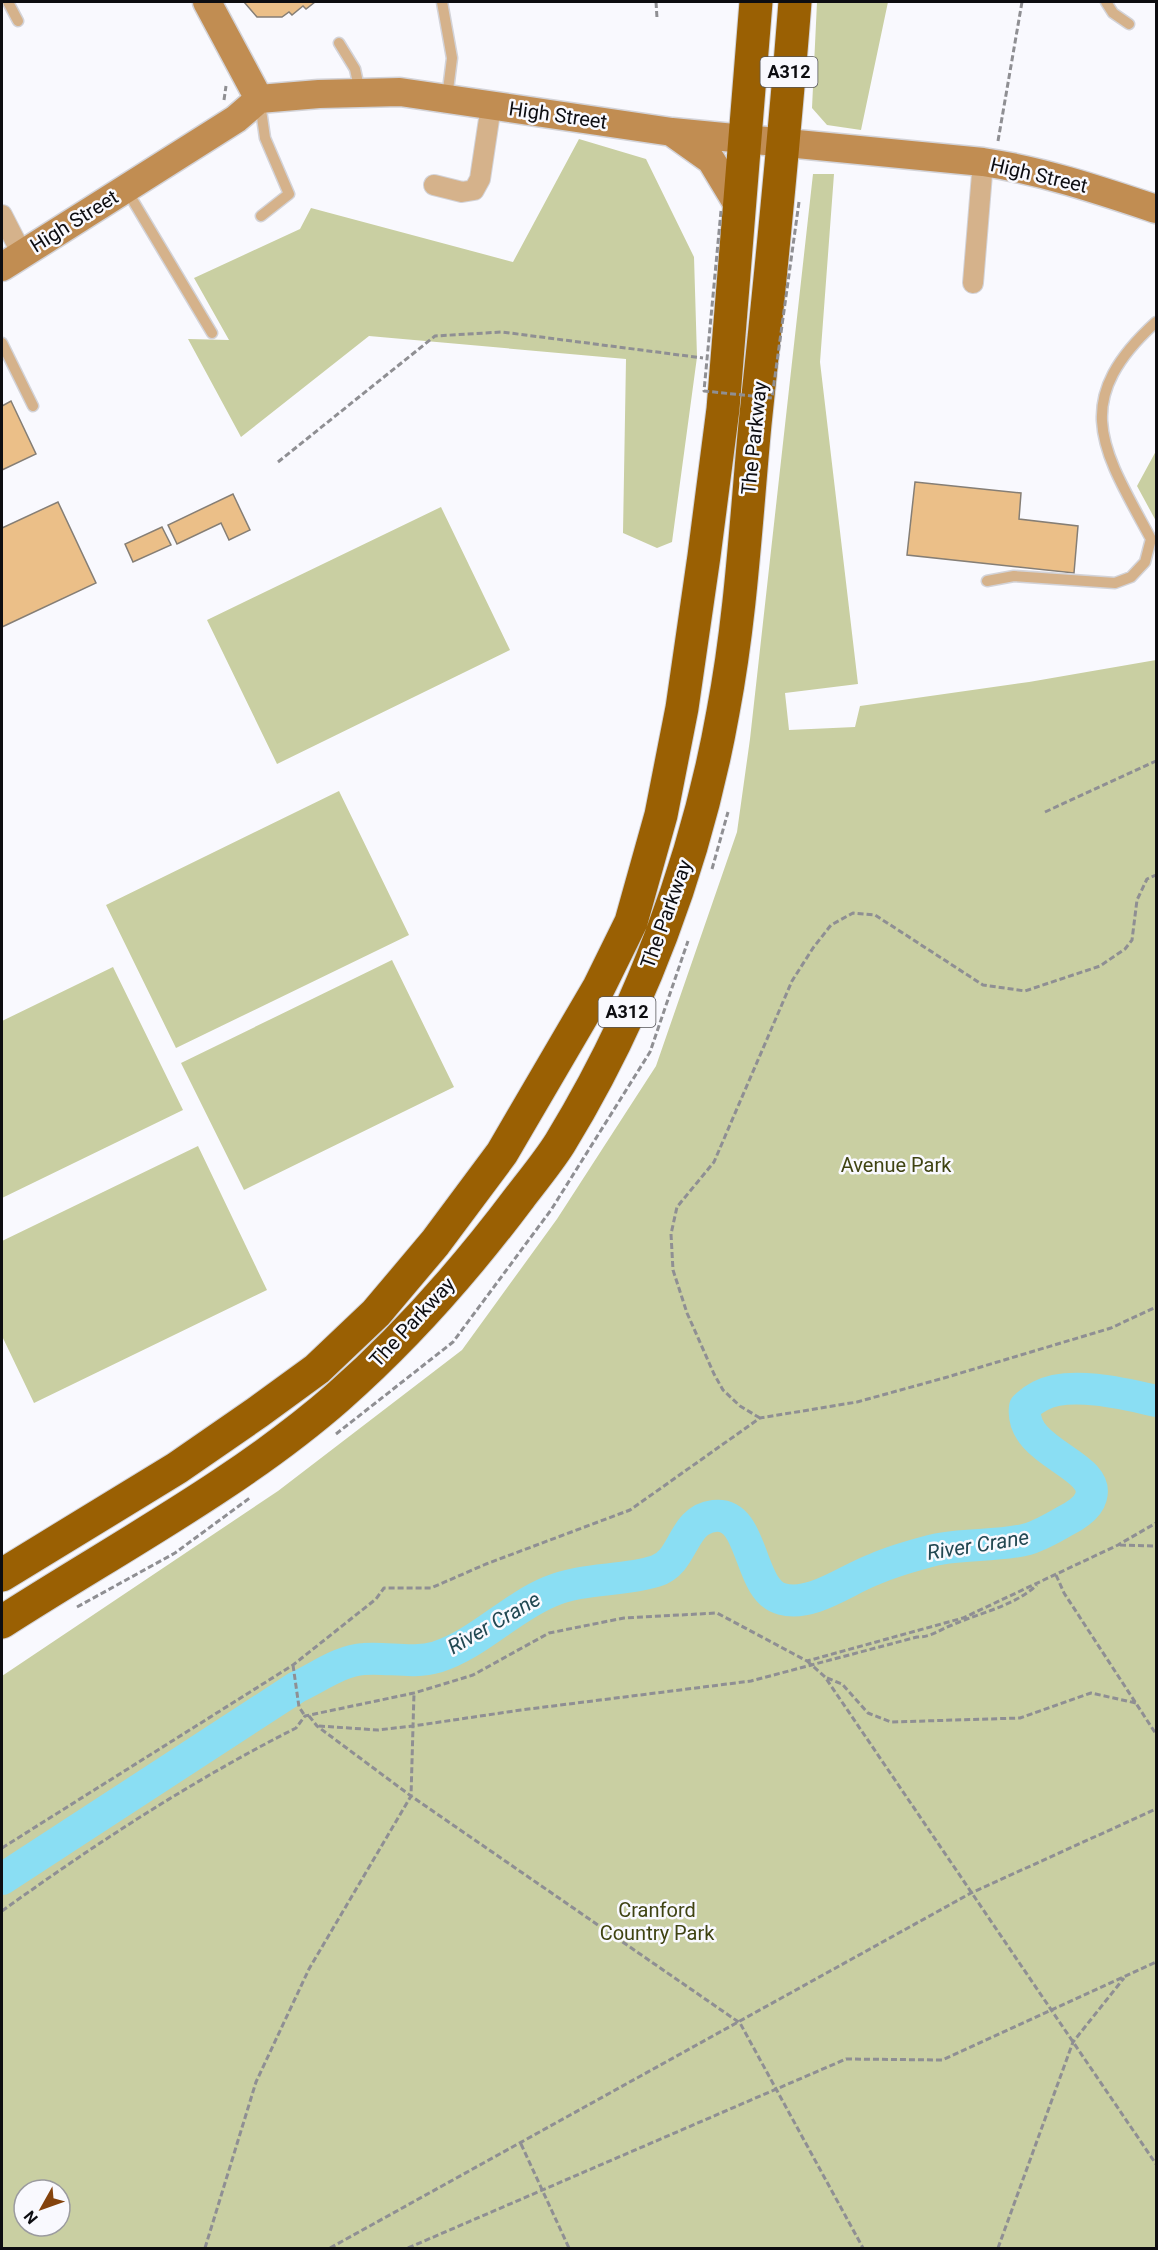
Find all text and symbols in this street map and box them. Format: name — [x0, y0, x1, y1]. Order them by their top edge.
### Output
road number: A312 — [760, 57, 818, 87]
street label: High Street — [507, 96, 609, 134]
street label: High Street — [988, 152, 1090, 198]
street label: High Street — [26, 185, 122, 257]
street label: The Parkway — [736, 380, 772, 496]
street label: The Parkway — [635, 856, 697, 972]
road number: A312 — [598, 997, 656, 1027]
park label: Avenue Park — [841, 1153, 952, 1177]
street label: The Parkway — [364, 1272, 460, 1372]
water label: River Crane — [925, 1525, 1031, 1565]
water label: River Crane — [443, 1587, 545, 1659]
park label: Cranford Country Park — [600, 1898, 715, 1945]
north arrow — [12, 2178, 72, 2238]
text: N — [20, 2207, 42, 2228]

